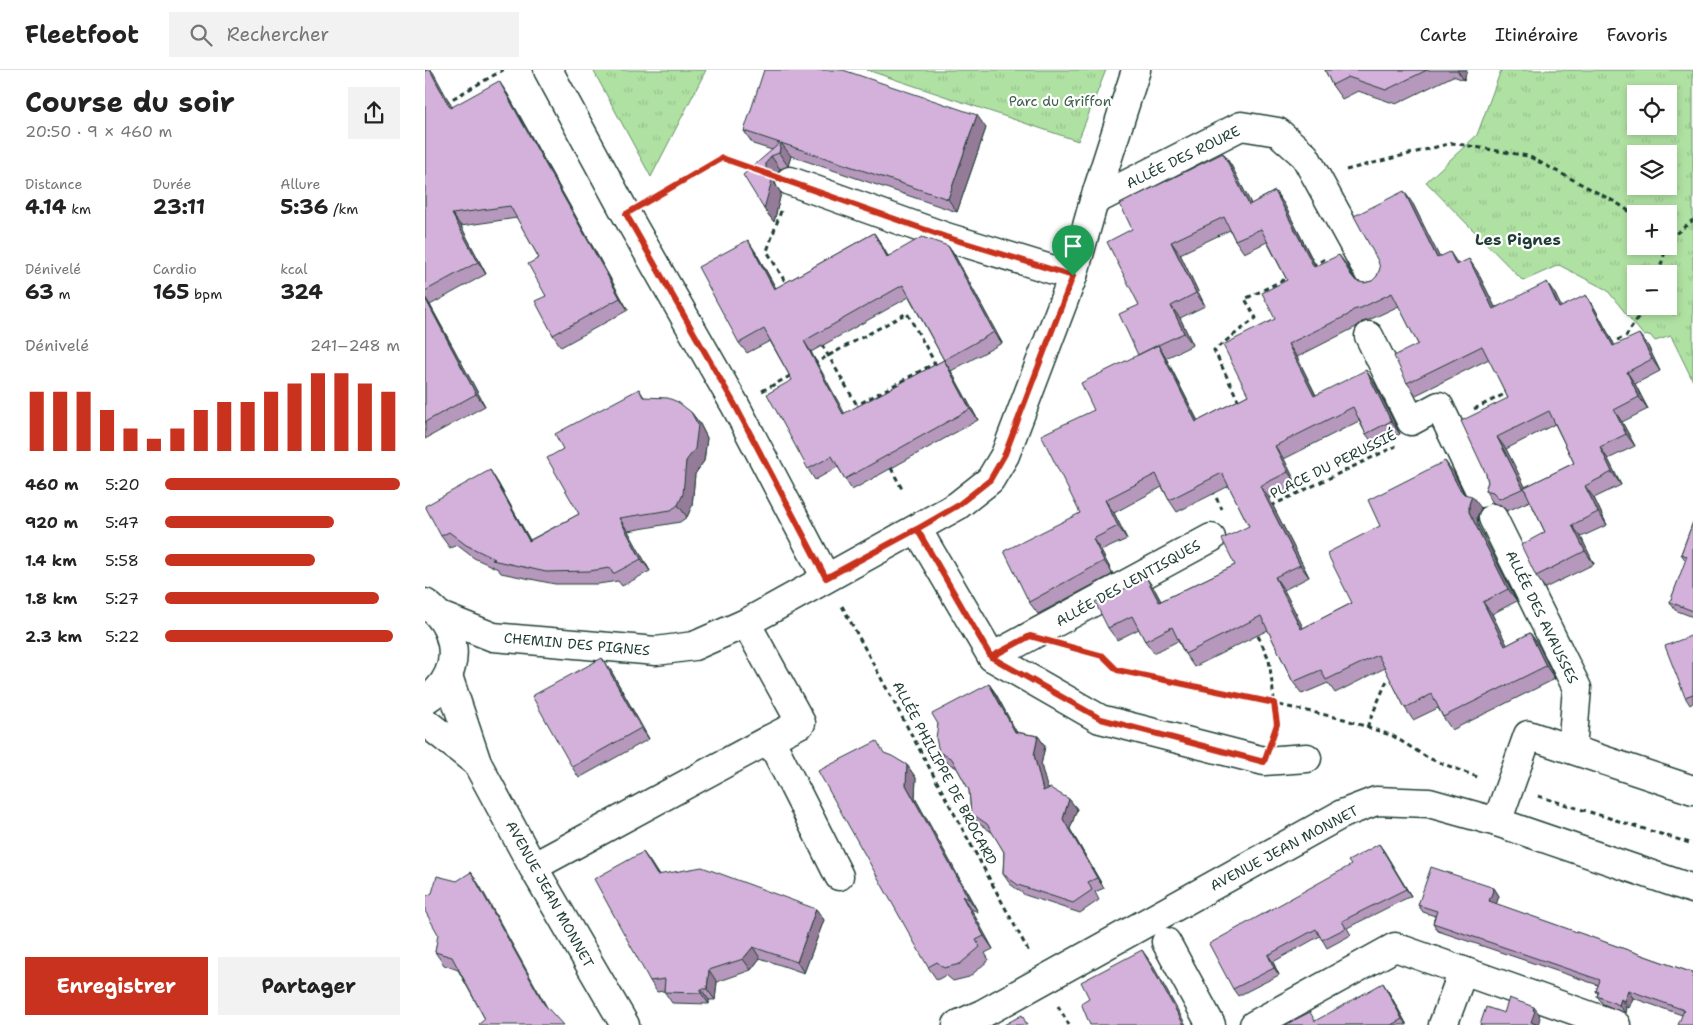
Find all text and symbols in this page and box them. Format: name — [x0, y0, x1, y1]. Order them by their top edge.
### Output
search box — [169, 12, 519, 57]
text: Fleetfoot — [25, 19, 139, 51]
icon: search — [187, 21, 215, 49]
text: Rechercher — [227, 22, 329, 47]
text: Carte — [1420, 23, 1467, 47]
text: Itinéraire — [1495, 23, 1579, 47]
text: Favoris — [1607, 23, 1668, 47]
text: Course du soir — [25, 83, 235, 121]
map controls — [1627, 85, 1677, 315]
button: locate — [1627, 85, 1677, 135]
button: share — [348, 87, 400, 139]
park label: Parc du Griffon — [1009, 92, 1112, 110]
text: 20:50 · 9 × 460 m — [25, 121, 172, 142]
street label: ALLÉE DES ROURE — [1123, 122, 1243, 192]
button: layers — [1627, 145, 1677, 195]
text: Distance — [25, 175, 82, 193]
text: Durée — [153, 175, 191, 193]
text: Allure — [280, 175, 320, 193]
text: 4.14 — [25, 193, 66, 221]
text: 23:11 — [153, 193, 205, 221]
text: 5:36 — [280, 193, 329, 221]
text: km — [66, 200, 91, 218]
text: /km — [329, 200, 358, 218]
button: + — [1627, 205, 1677, 255]
pin — [1052, 225, 1094, 276]
district label: Les Pignes — [1475, 229, 1561, 250]
icon: arrive — [1059, 232, 1087, 260]
text: Dénivelé — [25, 260, 81, 278]
text: Cardio — [153, 260, 197, 278]
text: kcal — [280, 260, 308, 278]
button: − — [1627, 265, 1677, 315]
text: 63 — [25, 278, 54, 306]
text: 165 — [153, 278, 189, 306]
text: 324 — [280, 278, 323, 306]
text: m — [54, 285, 71, 303]
text: bpm — [189, 285, 222, 303]
text: Dénivelé — [25, 335, 89, 356]
text: 241–248 m — [310, 335, 400, 356]
street label: PLACE DU PERUSSIÉ — [1267, 425, 1399, 502]
text: 460 m — [25, 474, 79, 495]
text: 5:20 — [105, 474, 140, 495]
text: 920 m — [25, 512, 78, 533]
text: 5:47 — [105, 512, 139, 533]
street label: ALLÉE DES LENTISQUES — [1053, 536, 1204, 630]
street label: ALLÉE DES AVAUSSES — [1502, 547, 1582, 687]
text: 1.4 km — [25, 550, 77, 571]
text: 5:58 — [105, 550, 139, 571]
text: 1.8 km — [25, 588, 77, 609]
text: 5:27 — [105, 588, 139, 609]
text: 2.3 km — [25, 626, 82, 647]
text: 5:22 — [105, 626, 139, 647]
street label: CHEMIN DES PIGNES — [503, 629, 651, 659]
street label: ALLÉE PHILIPPE DE BROCARD — [889, 678, 1001, 868]
street label: AVENUE JEAN MONNET — [1207, 801, 1361, 895]
street label: AVENUE JEAN MONNET — [502, 817, 598, 971]
button: Enregistrer — [25, 957, 208, 1015]
button: Partager — [218, 957, 400, 1015]

